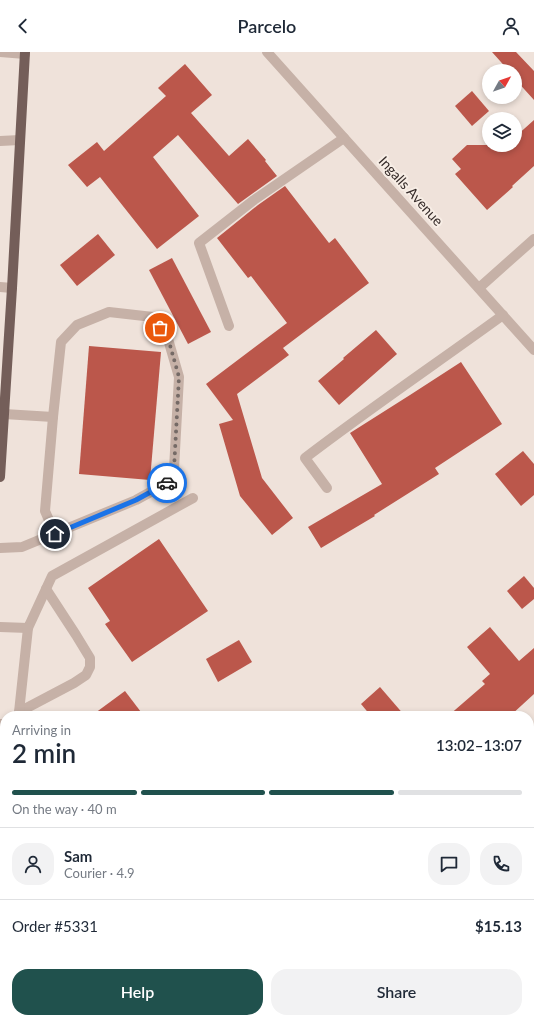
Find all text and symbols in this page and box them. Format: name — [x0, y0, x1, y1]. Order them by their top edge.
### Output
icon: back — [12, 15, 34, 37]
text: Parcelo — [238, 15, 296, 37]
icon: person — [500, 15, 522, 37]
north arrow — [482, 64, 522, 104]
map controls — [482, 64, 522, 152]
button: layers — [482, 112, 522, 152]
street label: Ingalls Avenue — [376, 152, 447, 229]
pin — [143, 311, 177, 345]
icon: bag — [149, 317, 171, 339]
courier — [147, 463, 187, 503]
icon: car — [156, 472, 178, 494]
pin — [38, 517, 72, 551]
icon: home — [44, 523, 66, 545]
text: Arriving in — [12, 722, 71, 738]
text: 13:02–13:07 — [436, 736, 522, 754]
text: 2 min — [12, 737, 76, 769]
text: On the way · 40 m — [12, 801, 117, 817]
button: person — [12, 843, 54, 885]
button: chat — [428, 843, 470, 885]
button: phone — [480, 843, 522, 885]
text: Sam — [64, 847, 92, 865]
text: Courier · 4.9 — [64, 865, 135, 881]
text: Order #5331 — [12, 917, 98, 935]
text: $15.13 — [475, 917, 522, 935]
button: Help — [12, 969, 263, 1015]
button: Share — [271, 969, 522, 1015]

